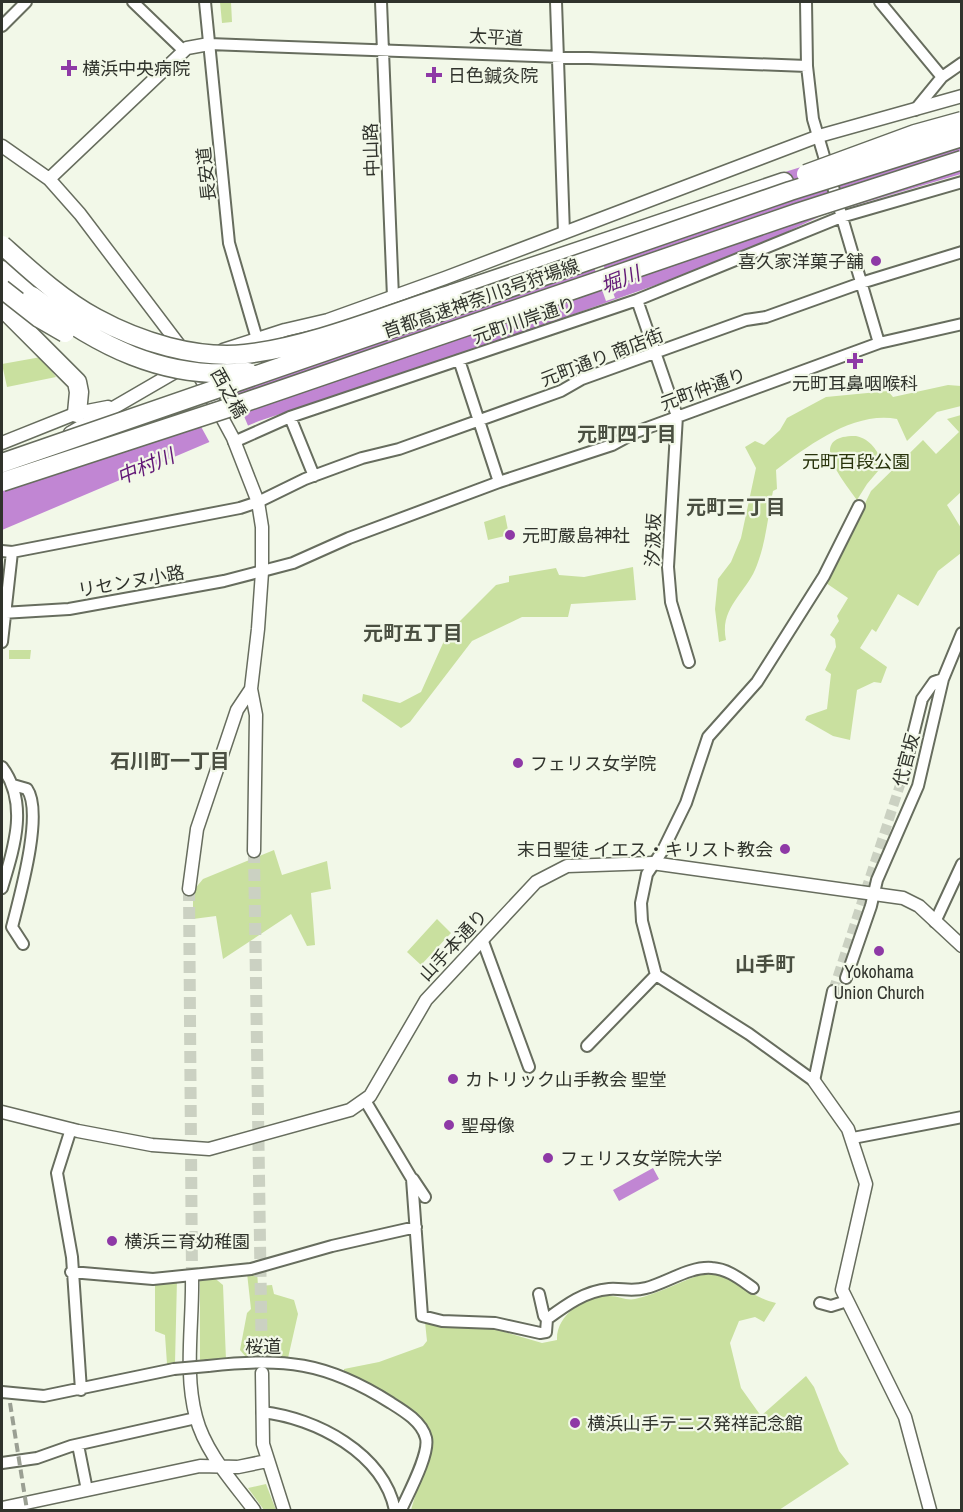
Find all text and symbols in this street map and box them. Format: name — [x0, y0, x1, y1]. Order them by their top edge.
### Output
street label: 太平道 — [468, 23, 524, 51]
place label: 横浜中央病院 — [82, 56, 190, 81]
marker: 横浜中央病院 — [60, 59, 78, 77]
place label: 日色鍼灸院 — [448, 63, 538, 88]
marker: 日色鍼灸院 — [425, 66, 443, 84]
street label: 中山路 — [358, 123, 384, 177]
street label: 長安道 — [191, 146, 221, 202]
place label: 喜久家洋菓子舗 — [738, 249, 864, 274]
street label: 首都高速神奈川3号狩場線 — [379, 253, 583, 343]
marker: 喜久家洋菓子舗 — [869, 254, 883, 268]
water label: 堀川 — [596, 259, 645, 299]
street label: 元町川岸通り — [469, 291, 579, 349]
street label: 元町通り 商店街 — [537, 322, 667, 392]
marker: 元町耳鼻咽喉科 — [846, 352, 864, 370]
street label: 元町仲通り — [656, 362, 750, 416]
street label: 西之橋 — [205, 363, 253, 423]
place label: 元町耳鼻咽喉科 — [792, 371, 918, 396]
district label: 元町四丁目 — [577, 420, 677, 447]
water label: 中村川 — [112, 441, 180, 490]
park label: 元町百段公園 — [802, 449, 910, 474]
district label: 元町三丁目 — [686, 493, 786, 520]
street label: 汐汲坂 — [640, 513, 666, 567]
place label: 元町嚴島神社 — [522, 523, 630, 548]
marker: 元町嚴島神社 — [503, 528, 517, 542]
street label: リセンヌ小路 — [76, 559, 186, 603]
district label: 元町五丁目 — [363, 619, 463, 646]
street label: 代官坂 — [887, 731, 925, 789]
district label: 石川町一丁目 — [110, 747, 230, 774]
place label: フェリス女学院 — [530, 751, 656, 776]
marker: フェリス女学院 — [511, 756, 525, 770]
place label: 末日聖徒 イエス・キリスト教会 — [517, 837, 773, 862]
marker: 末日聖徒 イエス・キリスト教会 — [778, 842, 792, 856]
street label: 山手本通り — [413, 904, 493, 986]
marker: Yokohama Union Church — [872, 944, 886, 958]
district label: 山手町 — [735, 950, 795, 977]
place label: Yokohama Union Church — [833, 959, 925, 1005]
place label: カトリック山手教会 聖堂 — [465, 1067, 667, 1092]
marker: カトリック山手教会 聖堂 — [446, 1072, 460, 1086]
place label: 聖母像 — [461, 1113, 515, 1138]
marker: 聖母像 — [442, 1118, 456, 1132]
place label: フェリス女学院大学 — [560, 1146, 722, 1171]
marker: フェリス女学院大学 — [541, 1151, 555, 1165]
place label: 横浜三育幼稚園 — [124, 1229, 250, 1254]
marker: 横浜三育幼稚園 — [105, 1234, 119, 1248]
street label: 桜道 — [245, 1334, 281, 1359]
place label: 横浜山手テニス発祥記念館 — [587, 1411, 803, 1436]
marker: 横浜山手テニス発祥記念館 — [568, 1416, 582, 1430]

